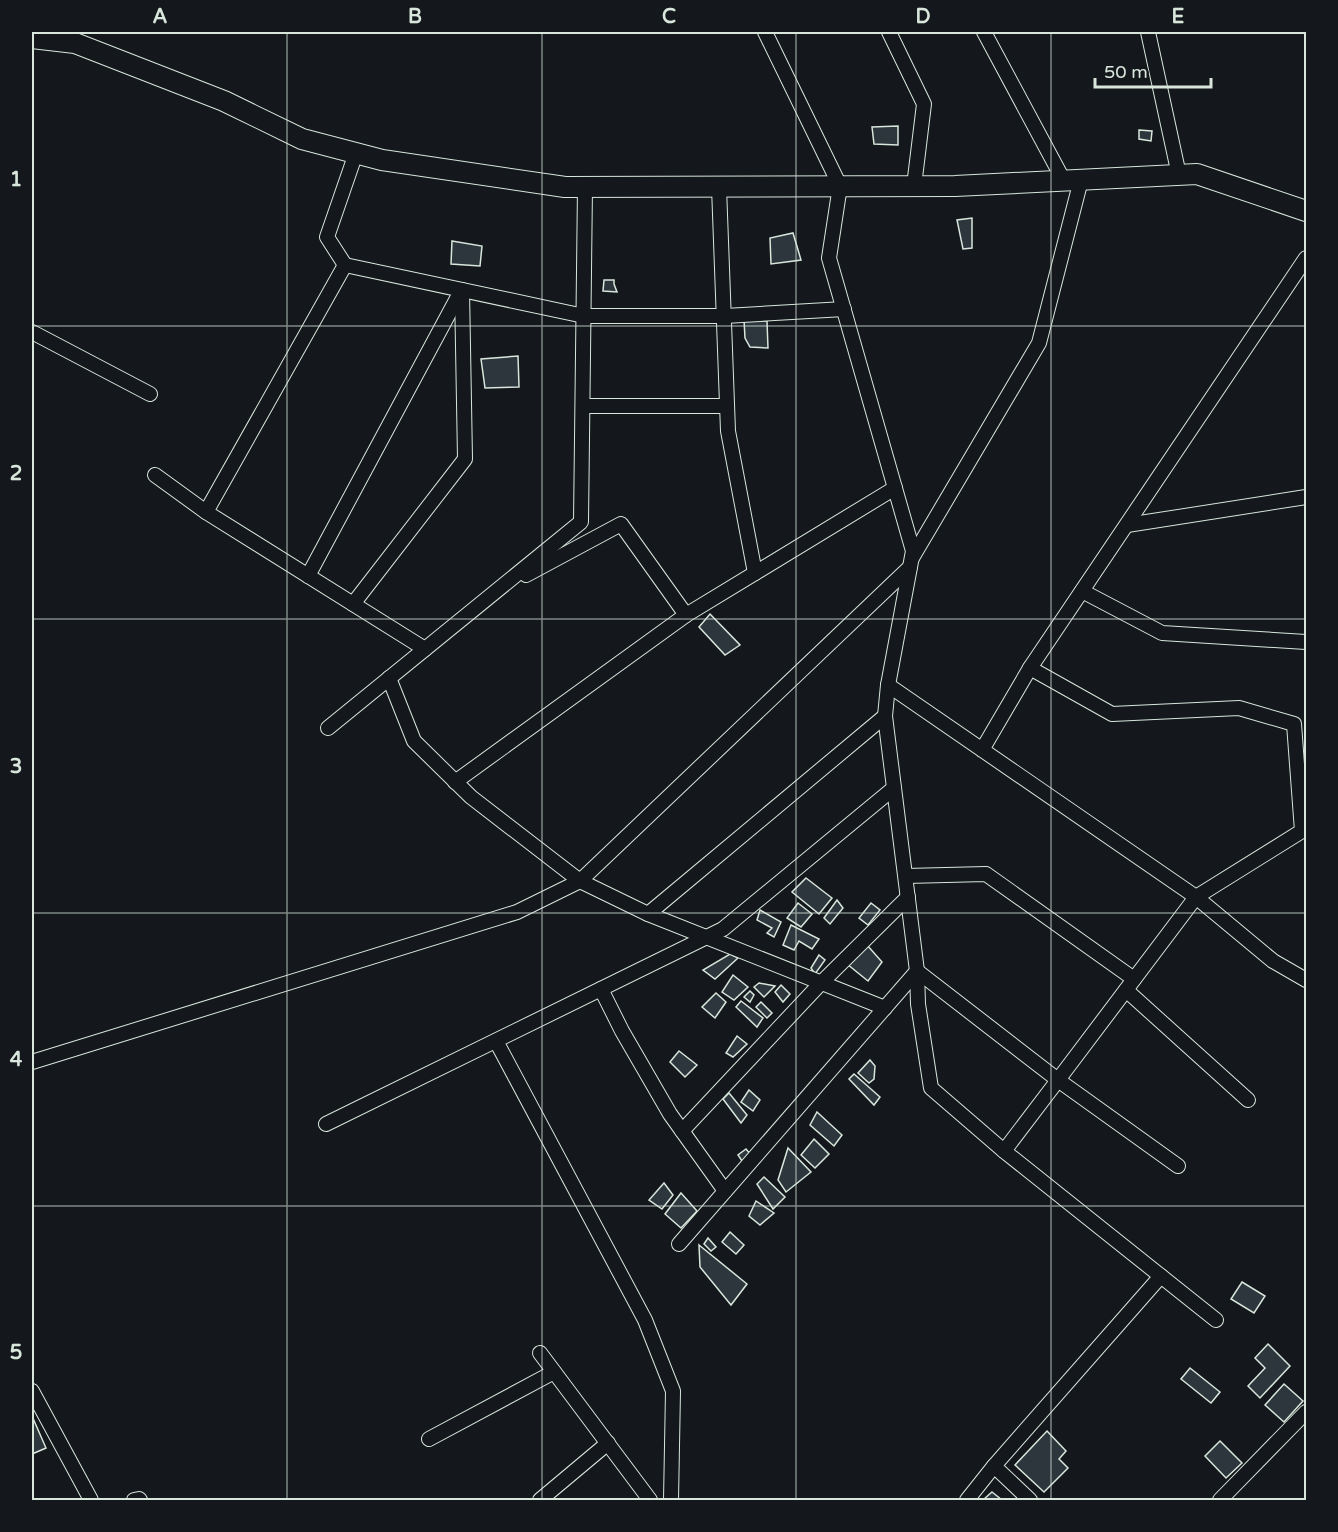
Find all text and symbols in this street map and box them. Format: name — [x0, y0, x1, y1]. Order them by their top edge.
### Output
text: A — [153, 5, 168, 29]
text: B — [408, 5, 422, 29]
text: C — [662, 5, 676, 29]
text: D — [915, 5, 931, 29]
text: E — [1172, 5, 1185, 29]
scale bar — [1095, 51, 1210, 89]
text: 50 m — [1104, 61, 1148, 83]
text: 1 — [10, 168, 22, 192]
text: 2 — [10, 462, 22, 486]
text: 3 — [10, 755, 22, 779]
text: 4 — [10, 1048, 23, 1072]
text: 5 — [10, 1341, 22, 1365]

